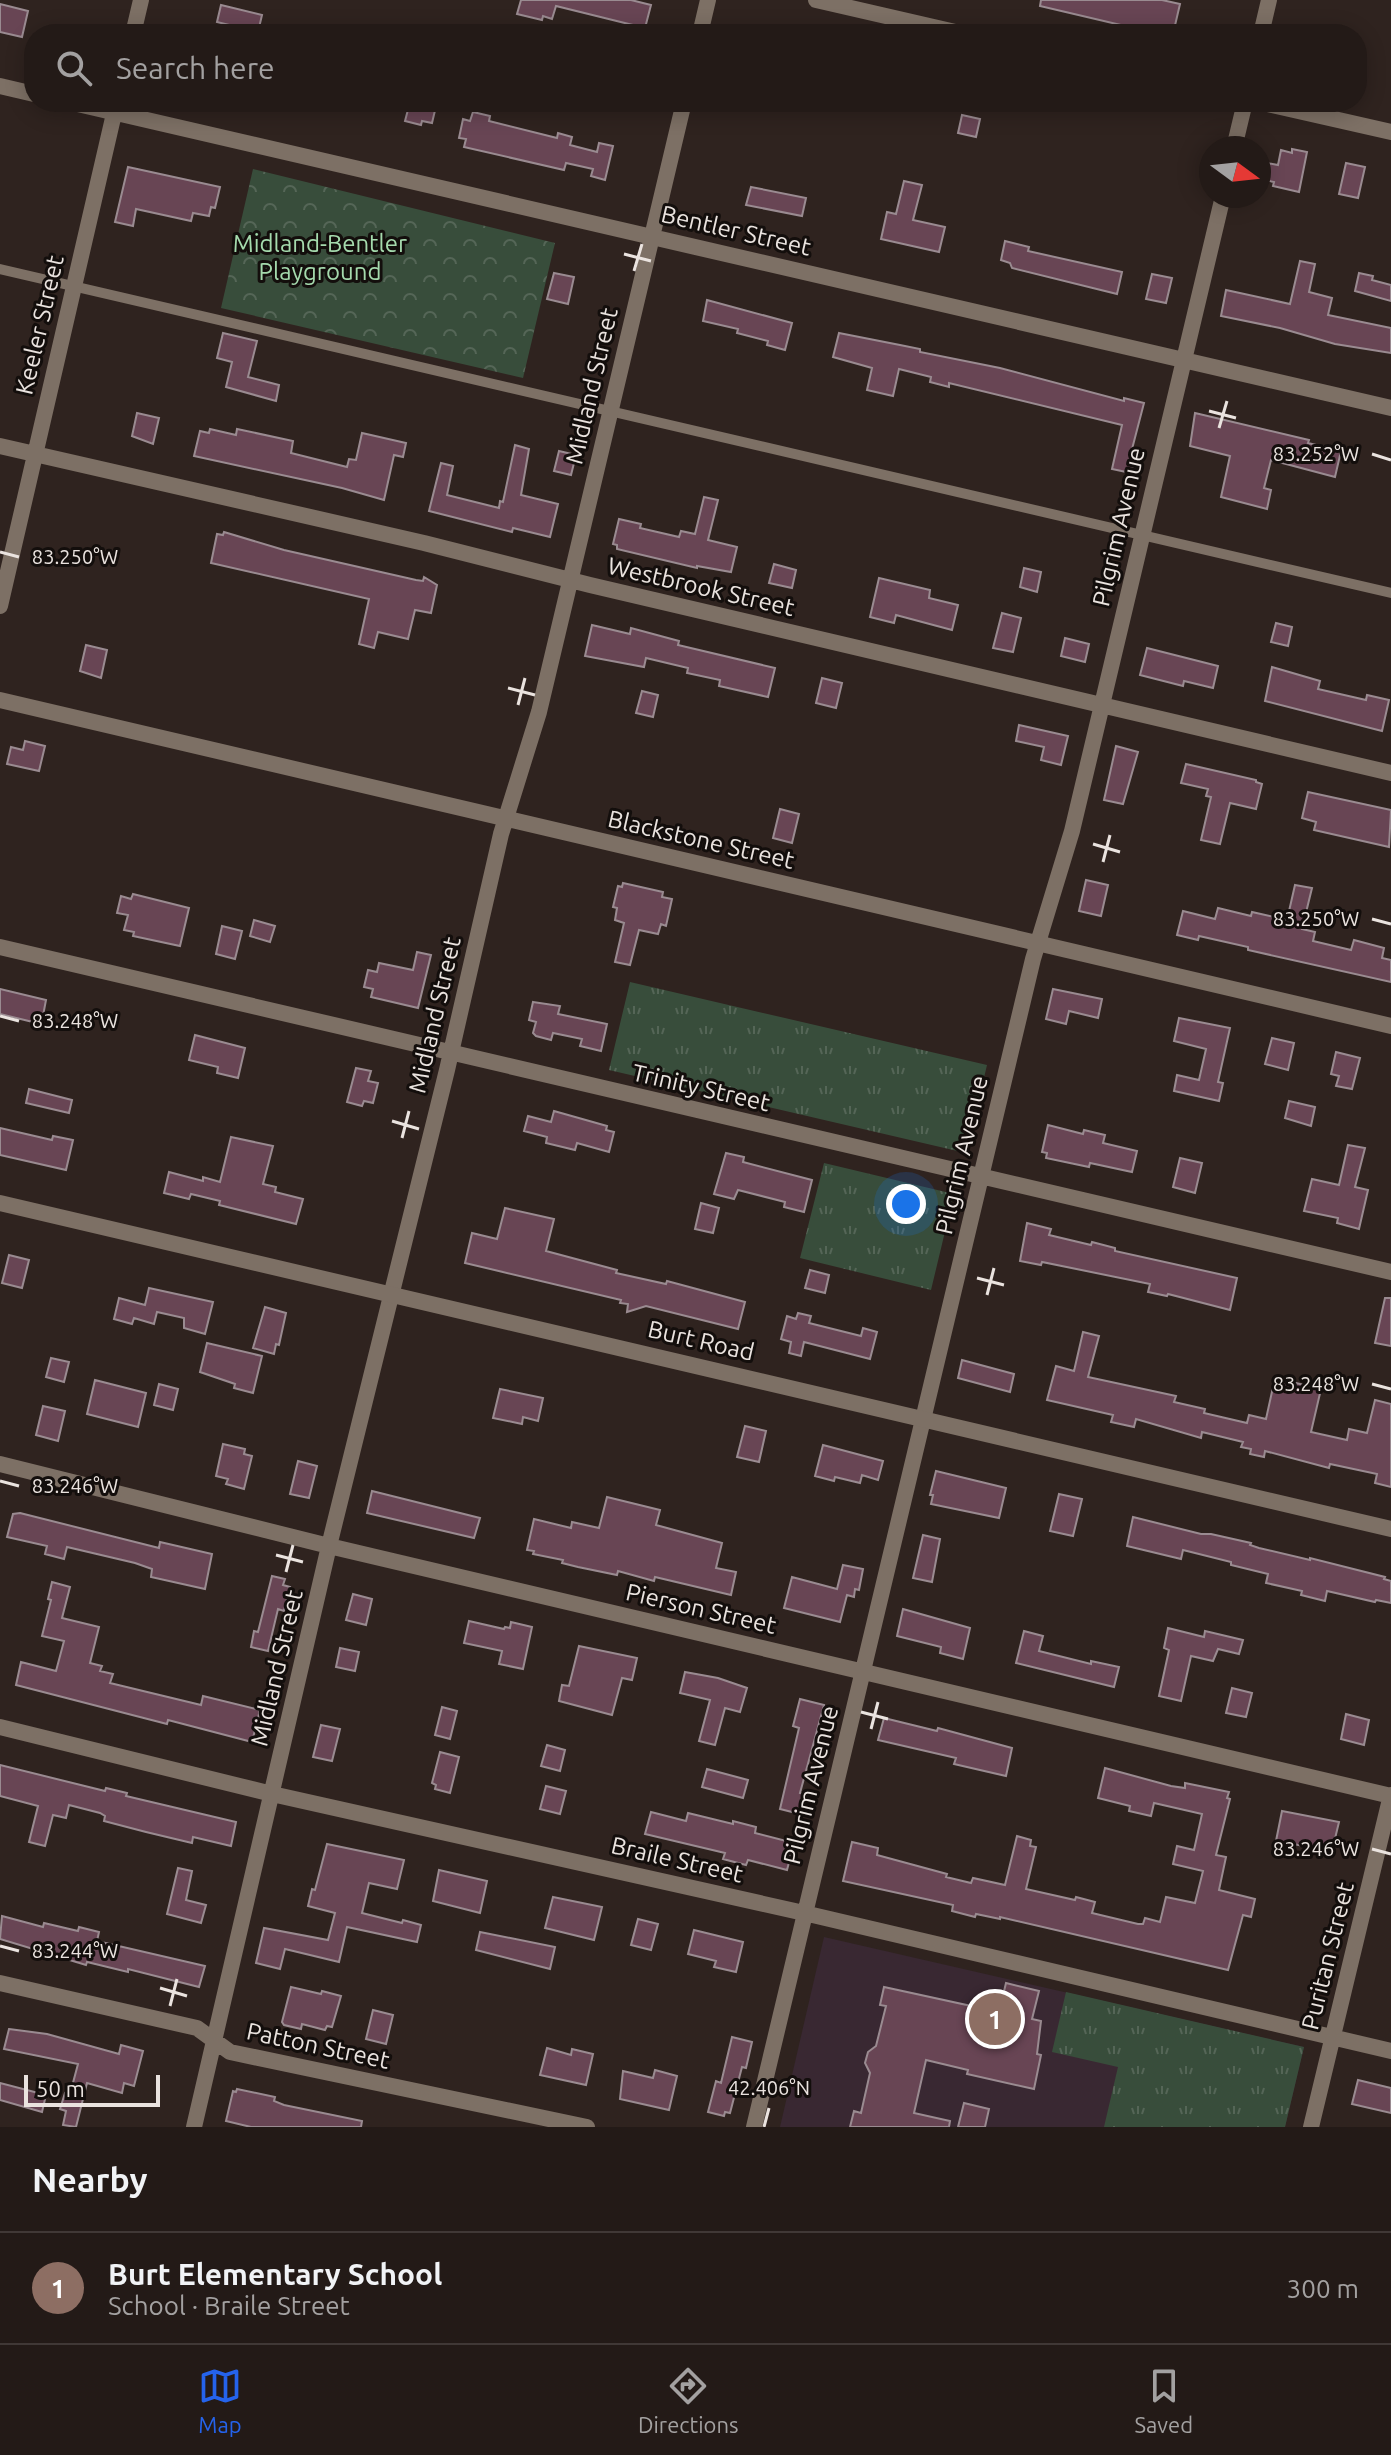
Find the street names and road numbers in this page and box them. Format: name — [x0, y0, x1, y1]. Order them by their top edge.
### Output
street label: Bentler Street — [659, 200, 814, 261]
street label: Keeler Street — [10, 252, 69, 397]
street label: Midland Street — [560, 305, 623, 467]
street label: Pilgrim Avenue — [1087, 445, 1150, 609]
street label: Westbrook Street — [605, 552, 798, 621]
street label: Blackstone Street — [605, 805, 797, 874]
street label: Midland Street — [403, 934, 466, 1096]
street label: Trinity Street — [630, 1059, 773, 1117]
street label: Pilgrim Avenue — [930, 1073, 993, 1237]
street label: Burt Road — [645, 1315, 757, 1366]
street label: Pierson Street — [623, 1578, 779, 1639]
street label: Midland Street — [245, 1587, 308, 1749]
street label: Pilgrim Avenue — [778, 1703, 843, 1867]
street label: Braile Street — [609, 1831, 746, 1888]
street label: Puritan Street — [1296, 1879, 1359, 2032]
street label: Patton Street — [244, 2017, 393, 2074]

